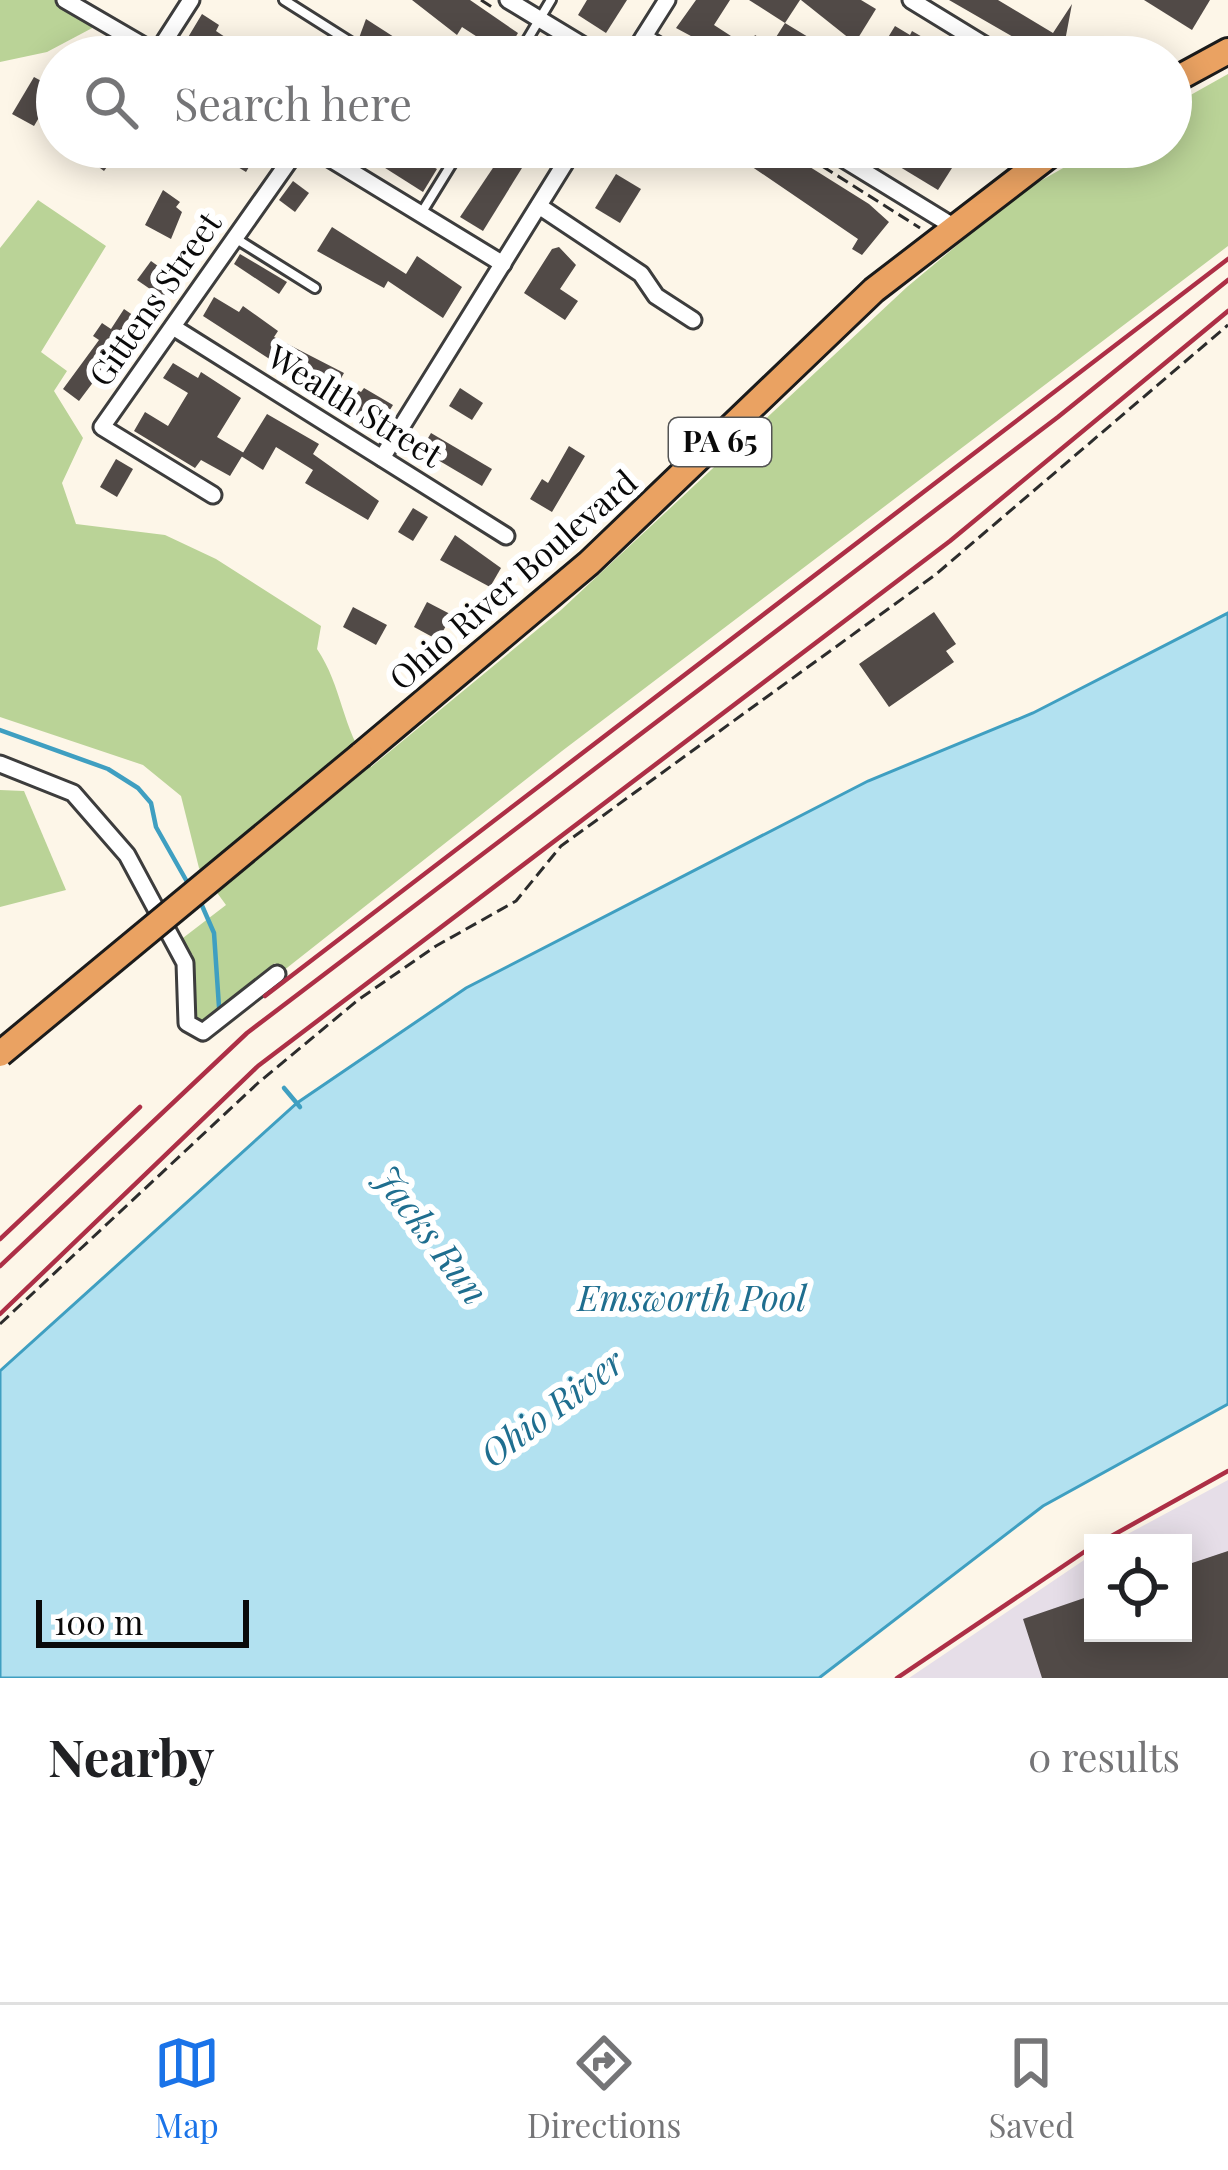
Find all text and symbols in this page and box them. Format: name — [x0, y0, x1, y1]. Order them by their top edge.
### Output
search box — [36, 36, 1192, 168]
icon: search — [78, 69, 144, 135]
text: Search here — [174, 72, 412, 132]
street label: Gittens Street — [77, 201, 230, 394]
street label: Wealth Street — [260, 333, 453, 476]
road number: PA 65 — [669, 418, 771, 466]
street label: Ohio River Boulevard — [379, 459, 645, 698]
water label: Jacks Run — [365, 1155, 501, 1313]
water label: Emsworth Pool — [576, 1272, 808, 1320]
water label: Ohio River — [469, 1336, 634, 1476]
map controls — [1084, 1534, 1192, 1642]
button: locate — [1084, 1534, 1192, 1642]
scale bar — [36, 1594, 249, 1647]
text: 100 m — [54, 1599, 143, 1643]
text: Nearby — [48, 1722, 214, 1790]
text: 0 results — [1028, 1730, 1180, 1782]
tab: Map — [154, 2030, 220, 2146]
tab: Directions — [527, 2030, 681, 2146]
tab: Saved — [989, 2030, 1074, 2146]

